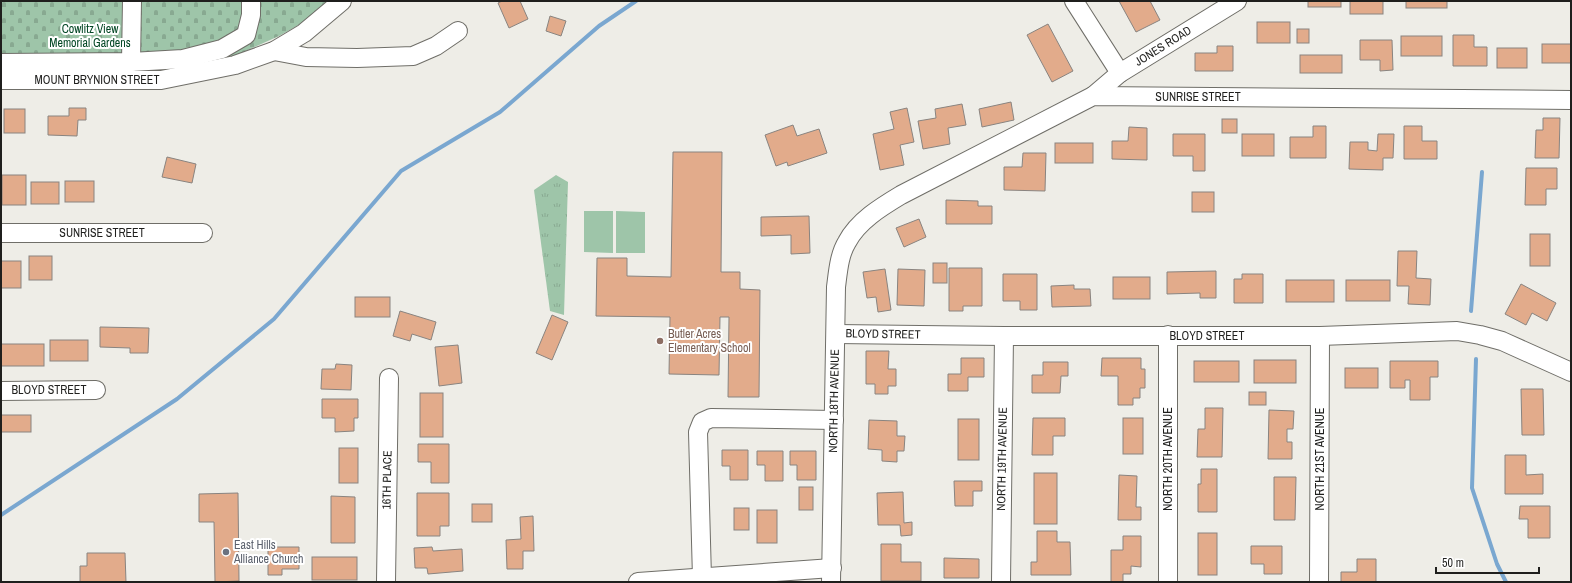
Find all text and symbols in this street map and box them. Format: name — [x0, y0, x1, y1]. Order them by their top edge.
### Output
park label: Cowlitz View Memorial Gardens — [49, 21, 131, 51]
street label: JONES ROAD — [1132, 22, 1194, 70]
street label: MOUNT BRYNION STREET — [35, 72, 159, 88]
street label: SUNRISE STREET — [1155, 89, 1241, 105]
street label: SUNRISE STREET — [59, 225, 145, 241]
street label: BLOYD STREET — [845, 325, 921, 343]
place label: Butler Acres Elementary School — [668, 326, 751, 356]
street label: BLOYD STREET — [1170, 328, 1244, 344]
marker: Butler Acres Elementary School — [655, 336, 665, 346]
street label: NORTH 18TH AVENUE — [825, 349, 843, 453]
street label: BLOYD STREET — [12, 382, 86, 398]
street label: NORTH 19TH AVENUE — [993, 407, 1011, 511]
street label: NORTH 20TH AVENUE — [1160, 407, 1176, 511]
street label: NORTH 21ST AVENUE — [1312, 408, 1328, 510]
street label: 16TH PLACE — [378, 450, 396, 510]
place label: East Hills Alliance Church — [233, 537, 303, 567]
marker: East Hills Alliance Church — [221, 547, 231, 557]
scale bar — [1436, 549, 1539, 575]
text: 50 m — [1442, 555, 1464, 571]

